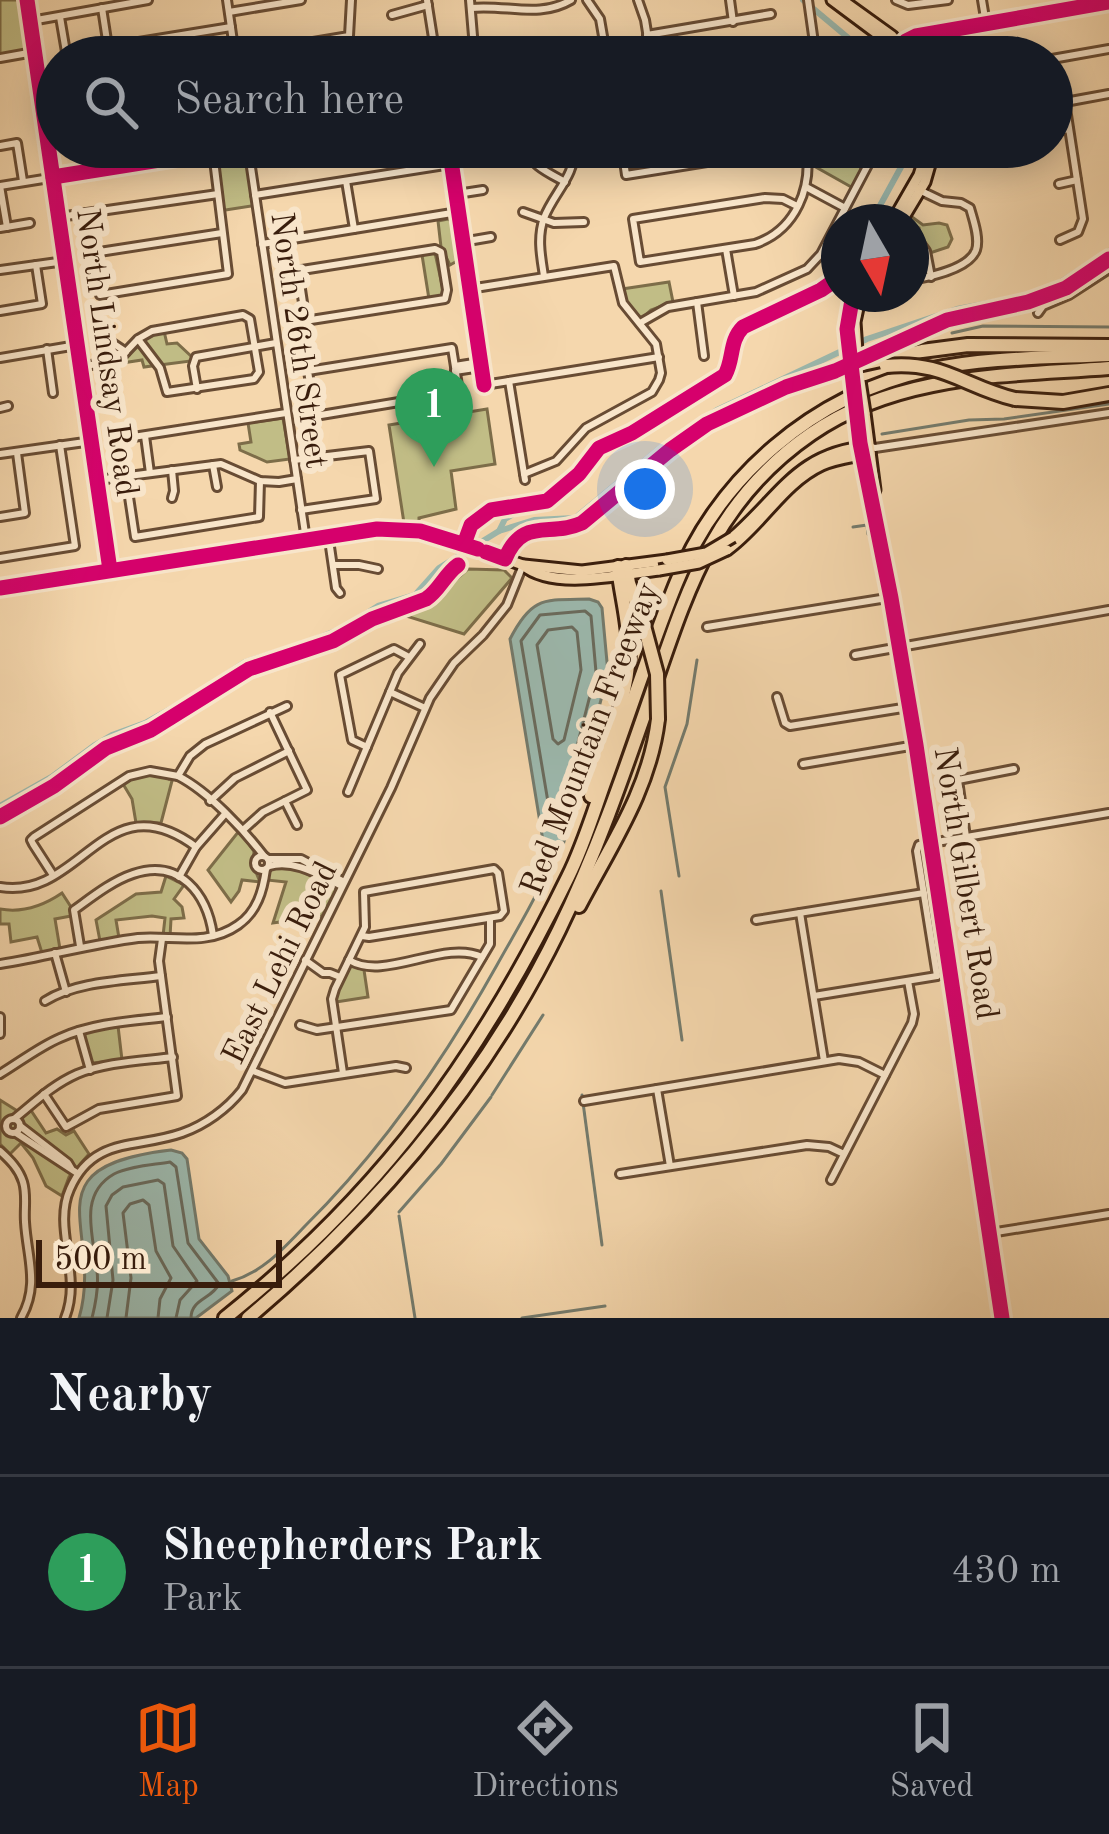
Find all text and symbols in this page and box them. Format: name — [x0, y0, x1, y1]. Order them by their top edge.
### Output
search box — [36, 36, 1073, 168]
icon: search — [78, 69, 144, 135]
text: Search here — [174, 79, 404, 124]
north arrow — [821, 204, 929, 312]
street label: North Lindsay Road — [69, 206, 142, 499]
street label: North 26th Street — [263, 210, 332, 471]
pin: 1 — [395, 368, 473, 467]
your location — [615, 459, 675, 519]
street label: Red Mountain Freeway — [516, 578, 666, 900]
street label: North Gilbert Road — [927, 745, 1002, 1022]
street label: East Lehi Road — [218, 857, 344, 1070]
scale bar — [36, 1234, 282, 1287]
text: 500 m — [54, 1244, 147, 1277]
text: Nearby — [48, 1371, 213, 1422]
text: Sheepherders Park — [162, 1525, 542, 1570]
text: 1 — [76, 1552, 98, 1591]
text: 430 m — [951, 1552, 1061, 1591]
text: Park — [162, 1580, 242, 1619]
tab: Map — [135, 1695, 201, 1808]
tab: Directions — [472, 1695, 619, 1808]
tab: Saved — [890, 1695, 974, 1808]

